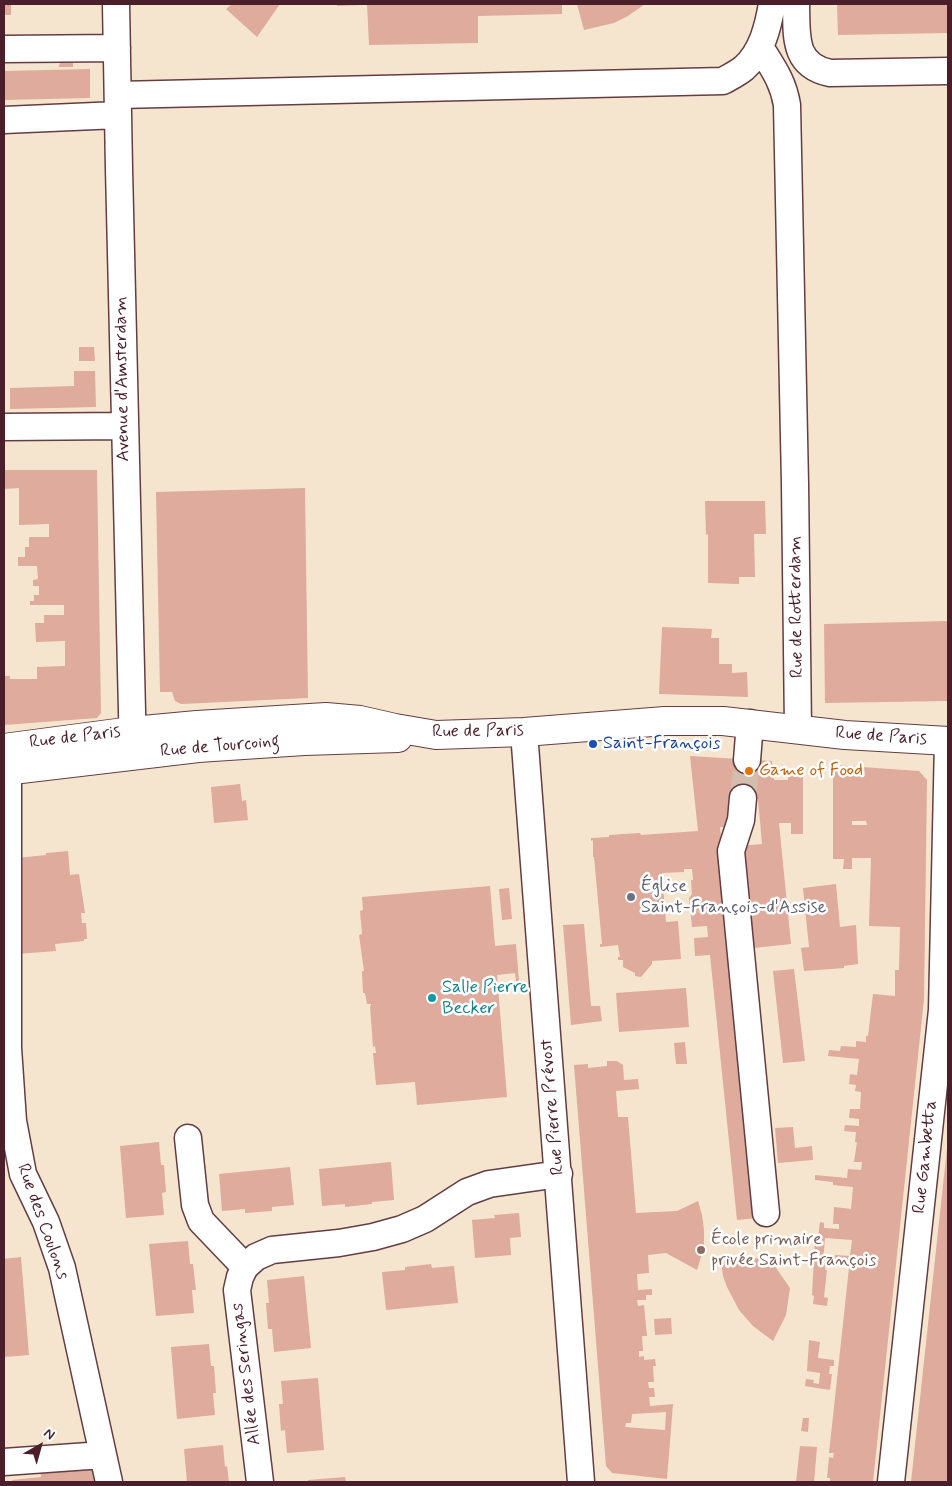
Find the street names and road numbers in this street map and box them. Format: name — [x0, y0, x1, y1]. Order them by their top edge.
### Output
street label: Avenue d'Amsterdam — [111, 296, 135, 462]
street label: Rue de Rotterdam — [785, 536, 809, 678]
street label: Rue de Paris — [432, 720, 524, 744]
street label: Rue de Paris — [28, 722, 122, 754]
street label: Rue de Paris — [835, 723, 927, 751]
street label: Rue de Tourcoing — [159, 731, 281, 763]
street label: Rue Pierre Prévost — [536, 1038, 570, 1176]
street label: Rue Gambetta — [909, 1099, 943, 1215]
street label: Rue des Coulons — [11, 1161, 73, 1283]
street label: Allée des Seringas — [228, 1301, 266, 1447]

